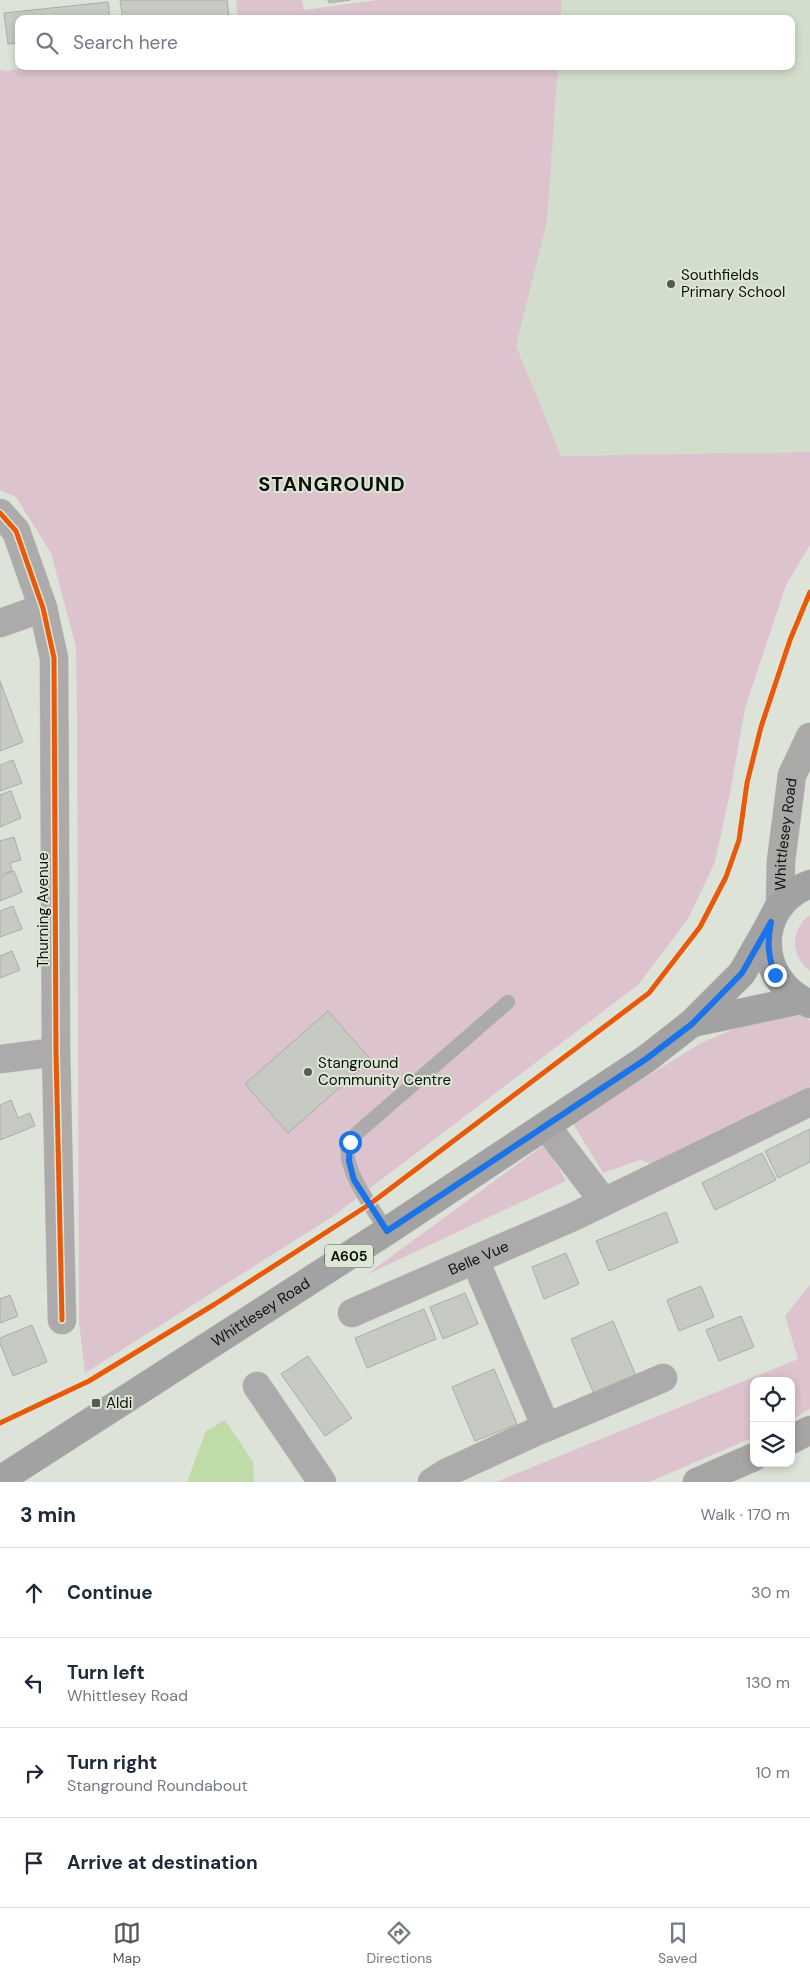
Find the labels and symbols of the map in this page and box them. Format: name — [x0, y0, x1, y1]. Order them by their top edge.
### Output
place label: Southfields Primary School — [681, 265, 785, 302]
marker: Southfields Primary School — [665, 278, 677, 290]
district label: STANGROUND — [258, 471, 406, 497]
street label: Whittlesey Road — [770, 777, 802, 891]
street label: Thurning Avenue — [33, 852, 53, 968]
route end — [764, 964, 787, 987]
place label: Stanground Community Centre — [318, 1053, 451, 1090]
marker: Stanground Community Centre — [302, 1066, 314, 1078]
route start — [339, 1131, 362, 1154]
street label: Belle Vue — [445, 1236, 512, 1280]
road number: A605 — [325, 1244, 373, 1268]
street label: Whittlesey Road — [208, 1273, 314, 1351]
place label: Aldi — [106, 1393, 132, 1413]
marker: Aldi — [90, 1397, 102, 1409]

